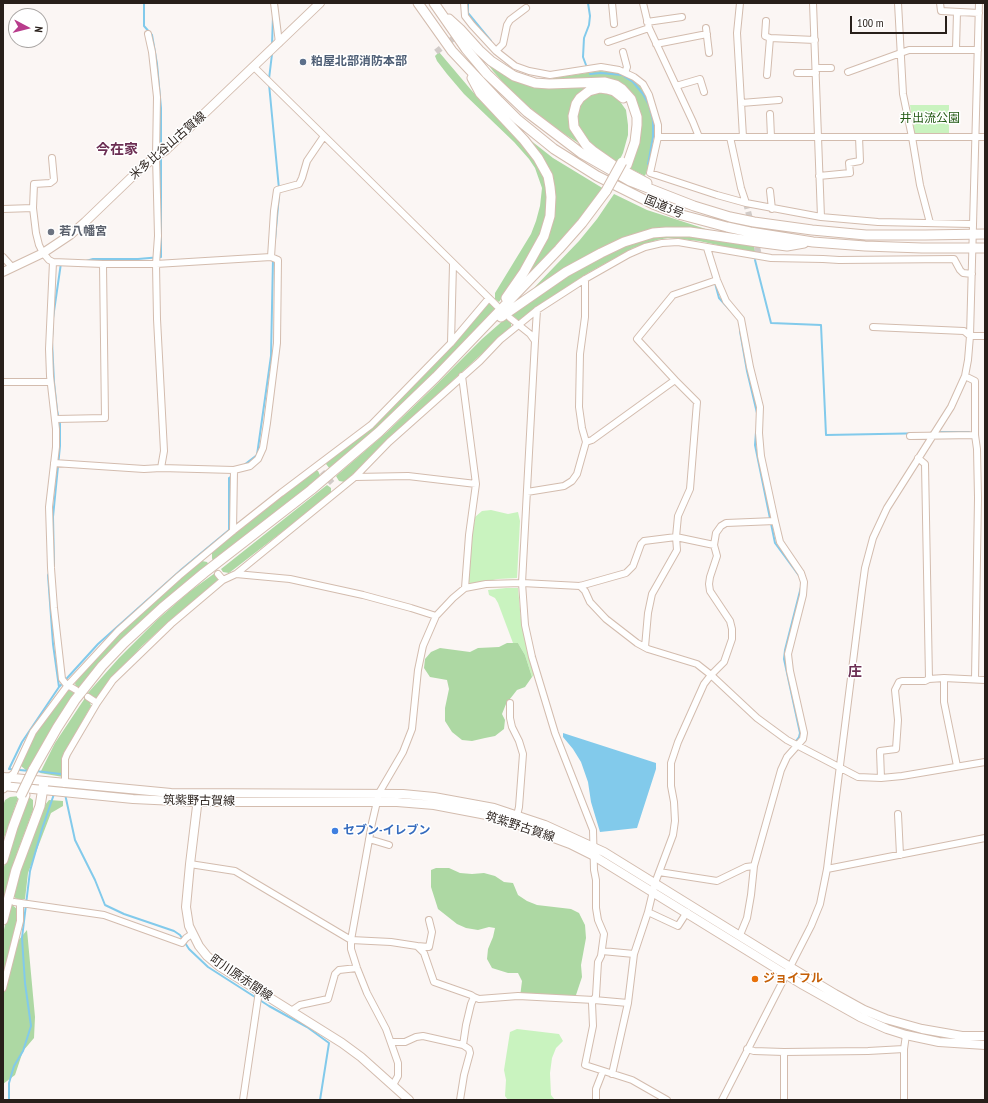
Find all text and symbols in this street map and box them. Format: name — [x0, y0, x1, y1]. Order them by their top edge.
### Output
north arrow — [8, 8, 48, 48]
scale bar — [852, 8, 949, 34]
text: 100 m — [857, 15, 884, 30]
text: N — [32, 26, 46, 33]
place label: 粕屋北部消防本部 — [311, 55, 407, 69]
marker: 粕屋北部消防本部 — [298, 57, 308, 67]
street label: 米多比谷山古賀線 — [127, 109, 209, 183]
park label: 井出流公園 — [900, 112, 960, 126]
district label: 今在家 — [96, 142, 138, 158]
street label: 国道3号 — [642, 193, 686, 221]
place label: 若八幡宮 — [59, 225, 107, 239]
marker: 若八幡宮 — [46, 227, 56, 237]
district label: 庄 — [848, 664, 862, 680]
street label: 筑紫野古賀線 — [163, 793, 235, 809]
street label: 筑紫野古賀線 — [484, 809, 556, 845]
place label: セブン-イレブン — [343, 824, 431, 838]
marker: セブン-イレブン — [330, 826, 340, 836]
street label: 町川原赤間線 — [207, 952, 275, 1004]
place label: ジョイフル — [763, 972, 823, 986]
marker: ジョイフル — [750, 974, 760, 984]

